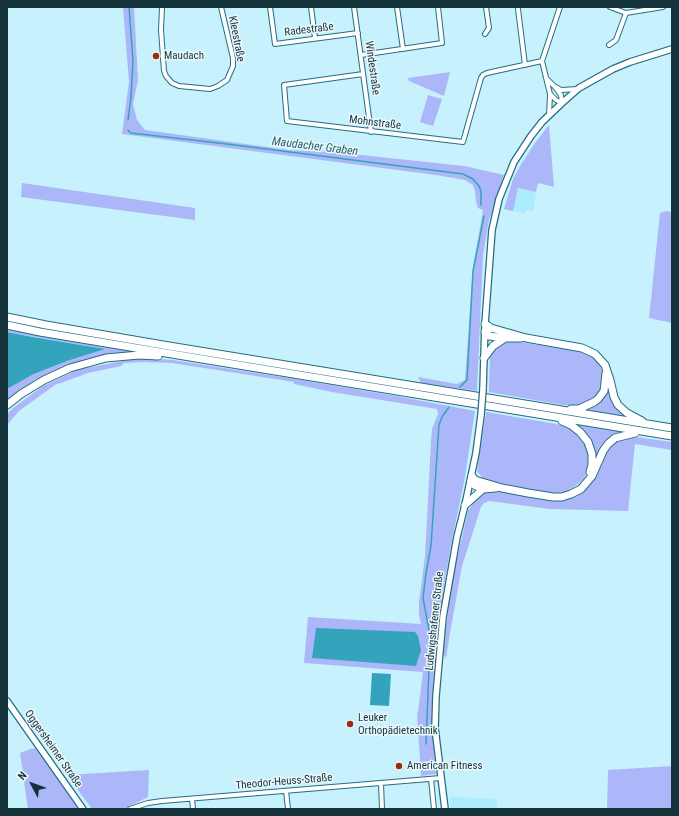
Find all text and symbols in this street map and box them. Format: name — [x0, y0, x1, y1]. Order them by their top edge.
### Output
street label: Kleestraße — [225, 15, 247, 63]
street label: Radestraße — [284, 20, 334, 40]
street label: Windestraße — [362, 40, 382, 96]
place label: Maudach — [164, 49, 204, 63]
marker: Maudach — [151, 51, 161, 61]
street label: Mohnstraße — [348, 113, 402, 133]
water label: Maudacher Graben — [271, 135, 359, 159]
street label: Ludwigshafener Straße — [423, 571, 447, 671]
street label: Oggersheimer Straße — [21, 708, 85, 790]
place label: Leuker Orthopädietechnik — [358, 711, 438, 737]
marker: Leuker Orthopädietechnik — [345, 719, 355, 729]
place label: American Fitness — [407, 759, 482, 773]
marker: American Fitness — [394, 761, 404, 771]
north arrow — [12, 764, 52, 804]
text: N — [15, 769, 30, 783]
street label: Theodor-Heuss-Straße — [235, 771, 333, 793]

